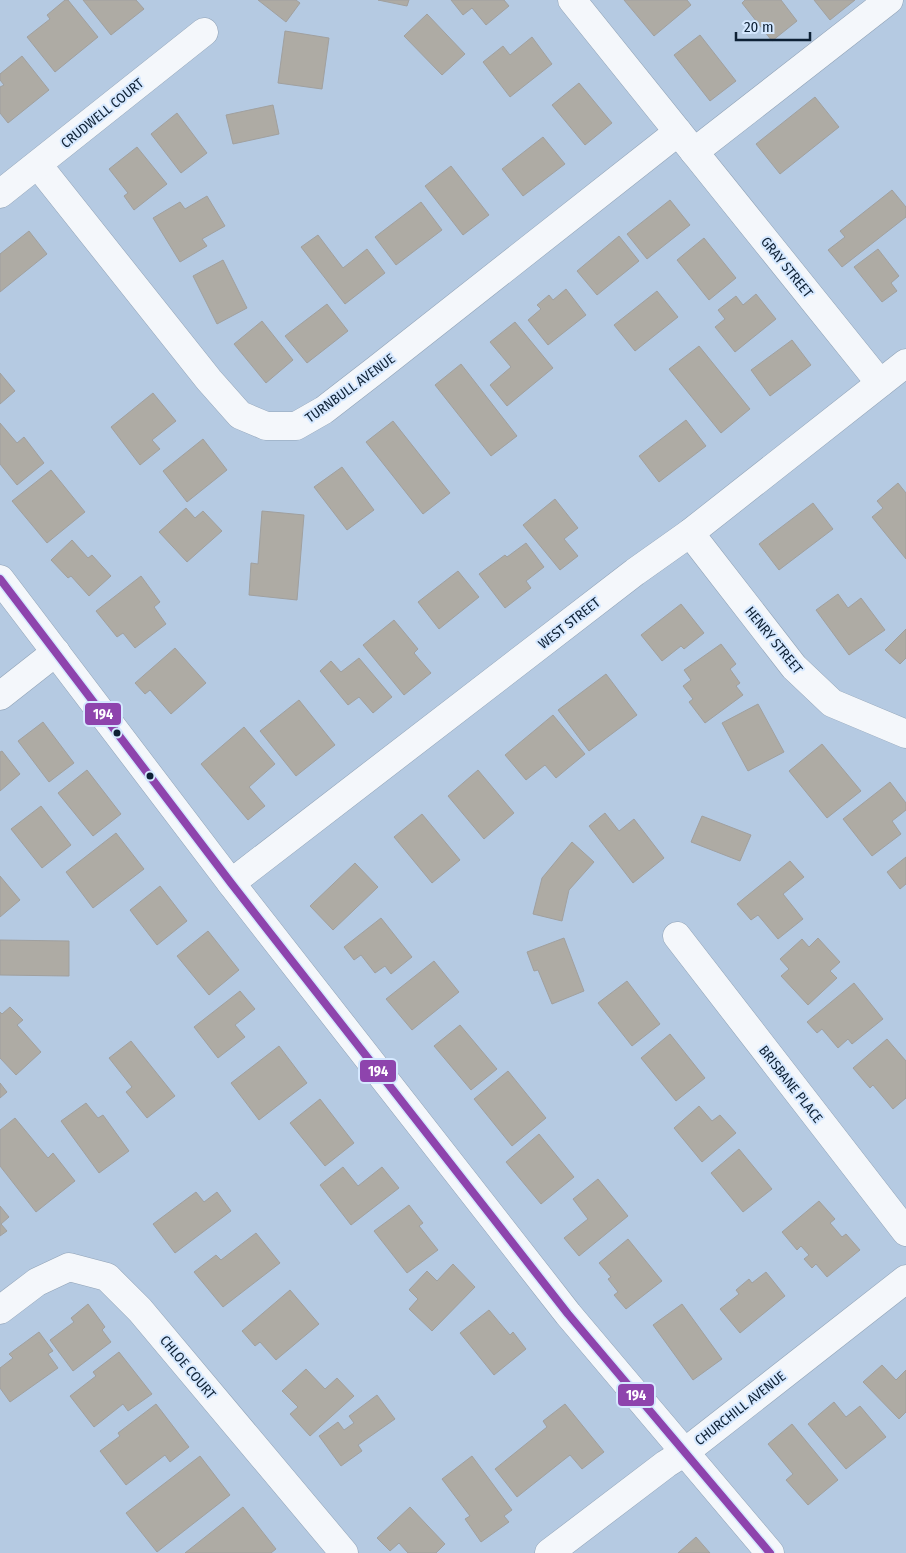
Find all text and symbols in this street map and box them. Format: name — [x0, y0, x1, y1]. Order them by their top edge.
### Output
scale bar — [736, 10, 810, 42]
text: 20 m — [744, 18, 774, 36]
street label: CRUDWELL COURT — [58, 75, 147, 152]
street label: GRAY STREET — [757, 234, 816, 301]
street label: TURNBULL AVENUE — [302, 350, 399, 427]
street label: WEST STREET — [535, 594, 604, 653]
street label: HENRY STREET — [741, 603, 806, 678]
line badge: 194 — [84, 702, 122, 726]
text: 194 — [93, 706, 113, 723]
unlabelled marker — [112, 728, 122, 738]
unlabelled marker — [145, 771, 155, 781]
street label: BRISBANE PLACE — [755, 1042, 826, 1127]
line badge: 194 — [359, 1059, 397, 1083]
text: 194 — [368, 1063, 388, 1080]
street label: CHLOE COURT — [156, 1332, 219, 1403]
street label: CHURCHILL AVENUE — [692, 1367, 789, 1449]
line badge: 194 — [617, 1383, 655, 1407]
text: 194 — [626, 1387, 646, 1404]

